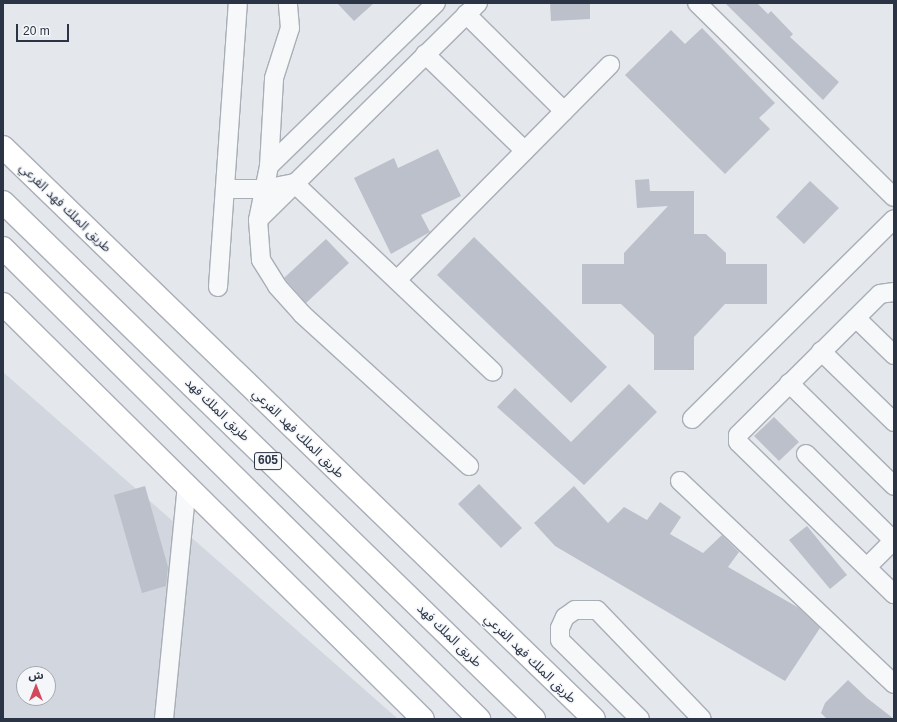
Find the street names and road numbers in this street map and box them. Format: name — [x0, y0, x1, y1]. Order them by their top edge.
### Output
street label: طريق الملك فهد الفرعي — [16, 160, 114, 256]
street label: طريق الملك فهد — [181, 375, 253, 445]
street label: طريق الملك فهد الفرعي — [249, 386, 347, 482]
road number: 605 — [253, 451, 283, 471]
street label: طريق الملك فهد — [413, 601, 485, 671]
street label: طريق الملك فهد الفرعي — [481, 611, 579, 707]

